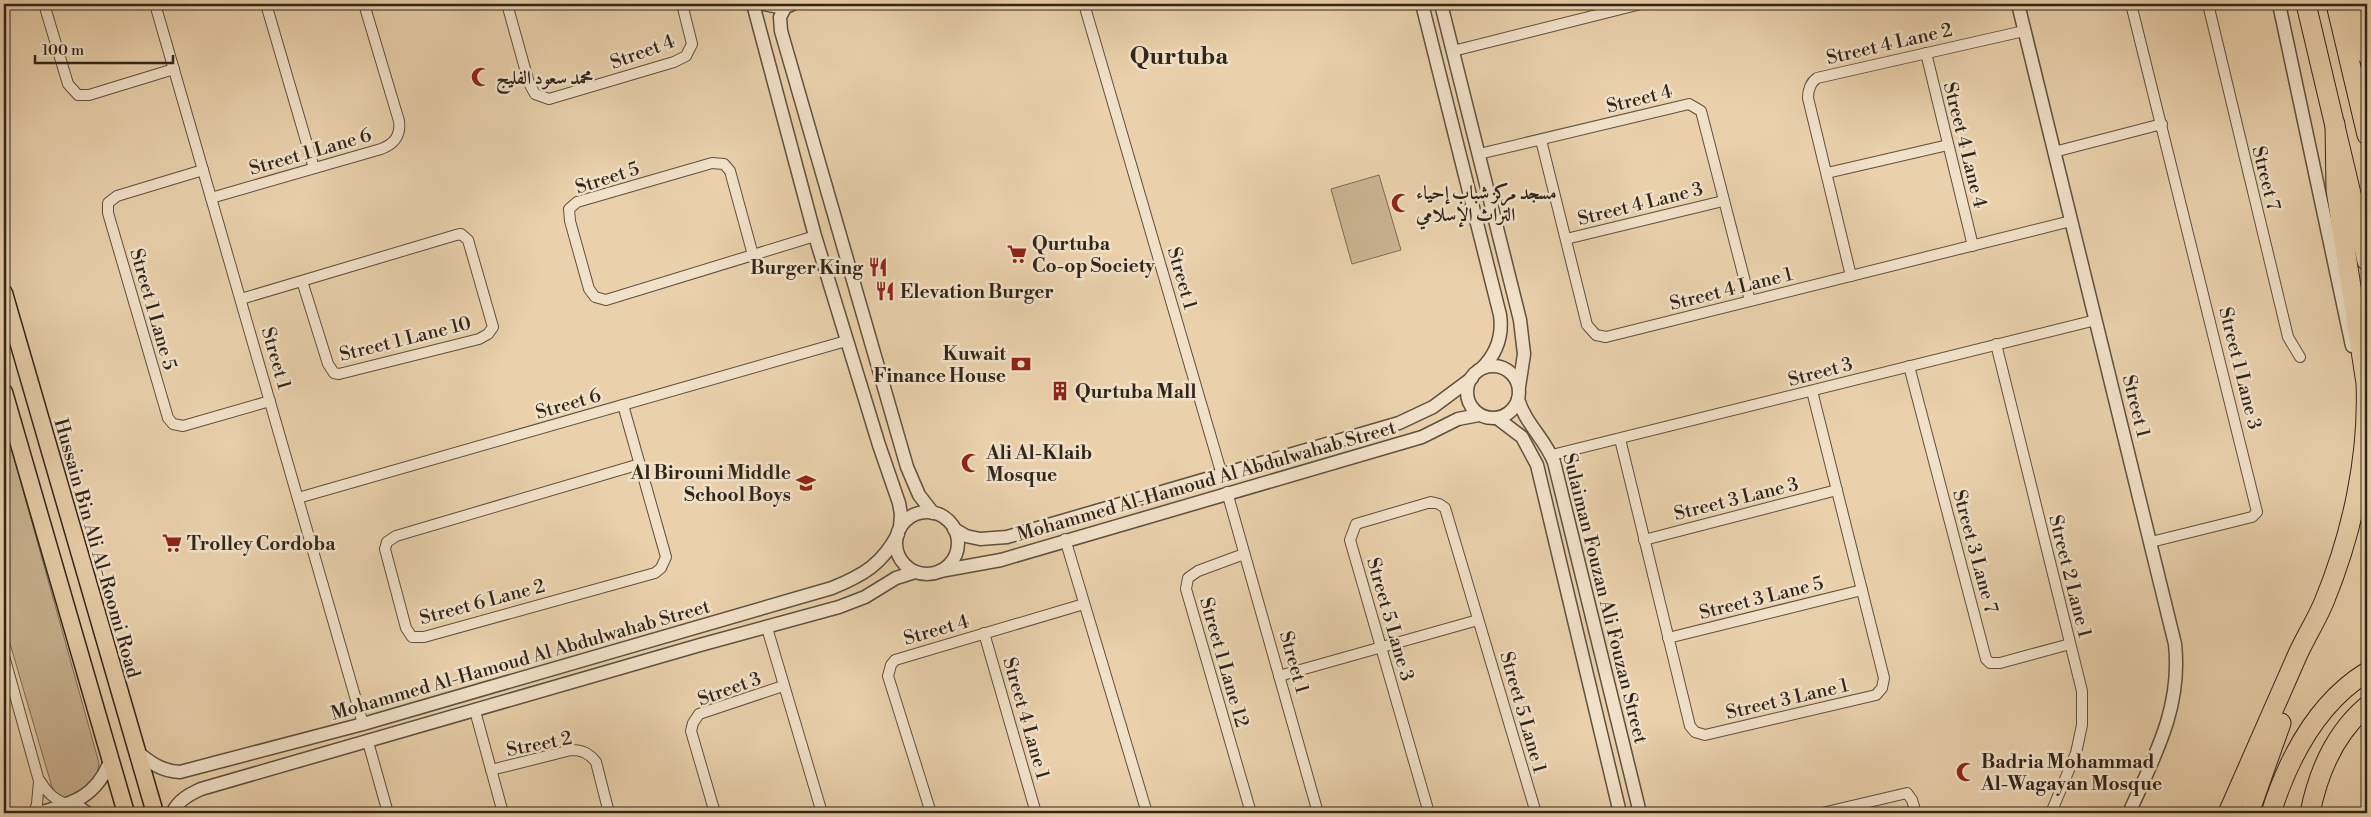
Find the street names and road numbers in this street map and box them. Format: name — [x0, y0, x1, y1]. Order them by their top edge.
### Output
street label: Street 4 Lane 2 — [1824, 18, 1955, 70]
street label: Street 4 — [607, 29, 678, 75]
street label: Street 4 — [1604, 79, 1675, 119]
street label: Street 4 Lane 4 — [1938, 80, 1992, 211]
street label: Street 1 Lane 6 — [246, 123, 374, 181]
street label: Street 7 — [2247, 144, 2286, 213]
street label: Street 5 — [572, 156, 642, 200]
street label: Street 4 Lane 3 — [1575, 177, 1705, 231]
street label: Street 1 — [1162, 244, 1202, 312]
street label: Street 1 Lane 5 — [124, 246, 182, 373]
street label: Street 4 Lane 1 — [1667, 262, 1795, 316]
street label: Street 1 Lane 3 — [2213, 305, 2267, 432]
street label: Street 1 Lane 10 — [337, 311, 474, 367]
street label: Street 1 — [256, 324, 296, 392]
street label: Street 3 — [1785, 352, 1855, 392]
street label: Street 1 — [2117, 372, 2155, 440]
street label: Street 6 — [533, 383, 604, 425]
street label: Mohammed Al-Hamoud Al Abdulwahab Street — [1014, 415, 1399, 547]
street label: Hussain Bin Ali Al-Roomi Road — [48, 416, 146, 681]
street label: Sulaiman Fouzan Ali Fouzan Street — [1557, 451, 1653, 746]
street label: Street 3 Lane 3 — [1672, 472, 1801, 526]
street label: Street 3 Lane 7 — [1947, 487, 2003, 616]
street label: Street 2 Lane 1 — [2043, 512, 2097, 640]
street label: Street 5 Lane 3 — [1361, 555, 1419, 684]
street label: Street 3 Lane 5 — [1697, 571, 1826, 625]
street label: Street 6 Lane 2 — [417, 574, 548, 630]
street label: Mohammed Al-Hamoud Al Abdulwahab Street — [328, 594, 713, 726]
street label: Street 1 Lane 12 — [1194, 595, 1254, 730]
street label: Street 4 — [901, 609, 972, 651]
street label: Street 1 — [1274, 628, 1314, 696]
street label: Street 5 Lane 1 — [1494, 649, 1552, 776]
street label: Street 4 Lane 1 — [997, 654, 1055, 782]
street label: Street 3 — [694, 666, 764, 712]
street label: Street 3 Lane 1 — [1724, 673, 1851, 725]
street label: Street 2 — [504, 726, 574, 762]

